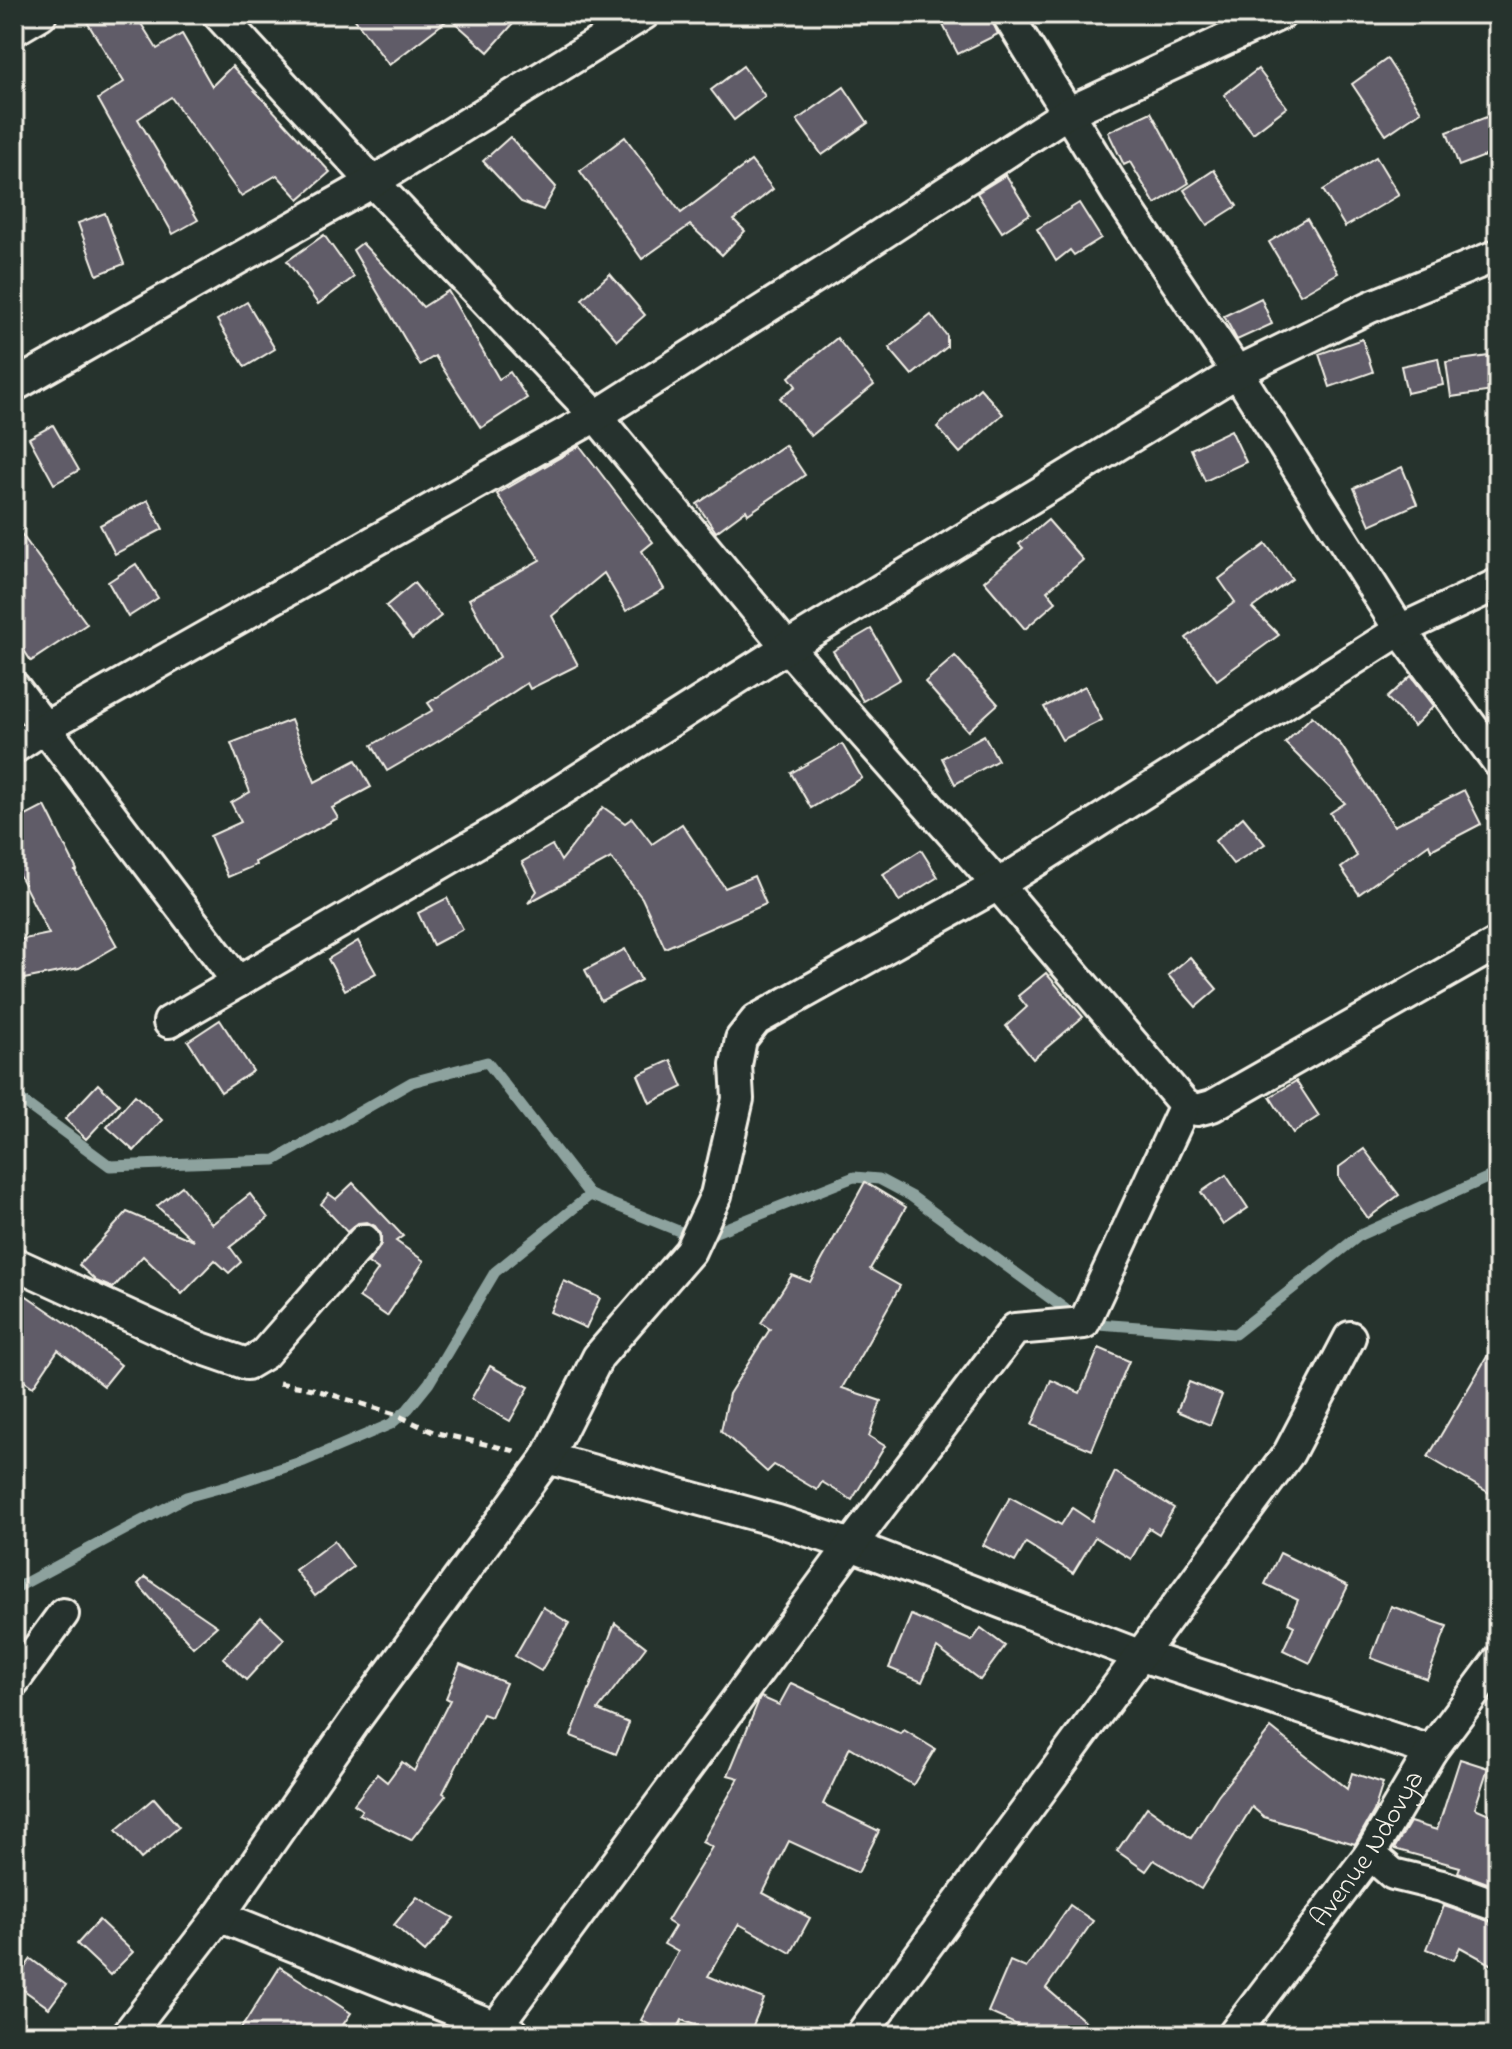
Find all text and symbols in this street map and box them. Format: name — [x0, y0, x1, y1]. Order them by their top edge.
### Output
street label: Avenue Ndovya — [1301, 1763, 1435, 1936]

